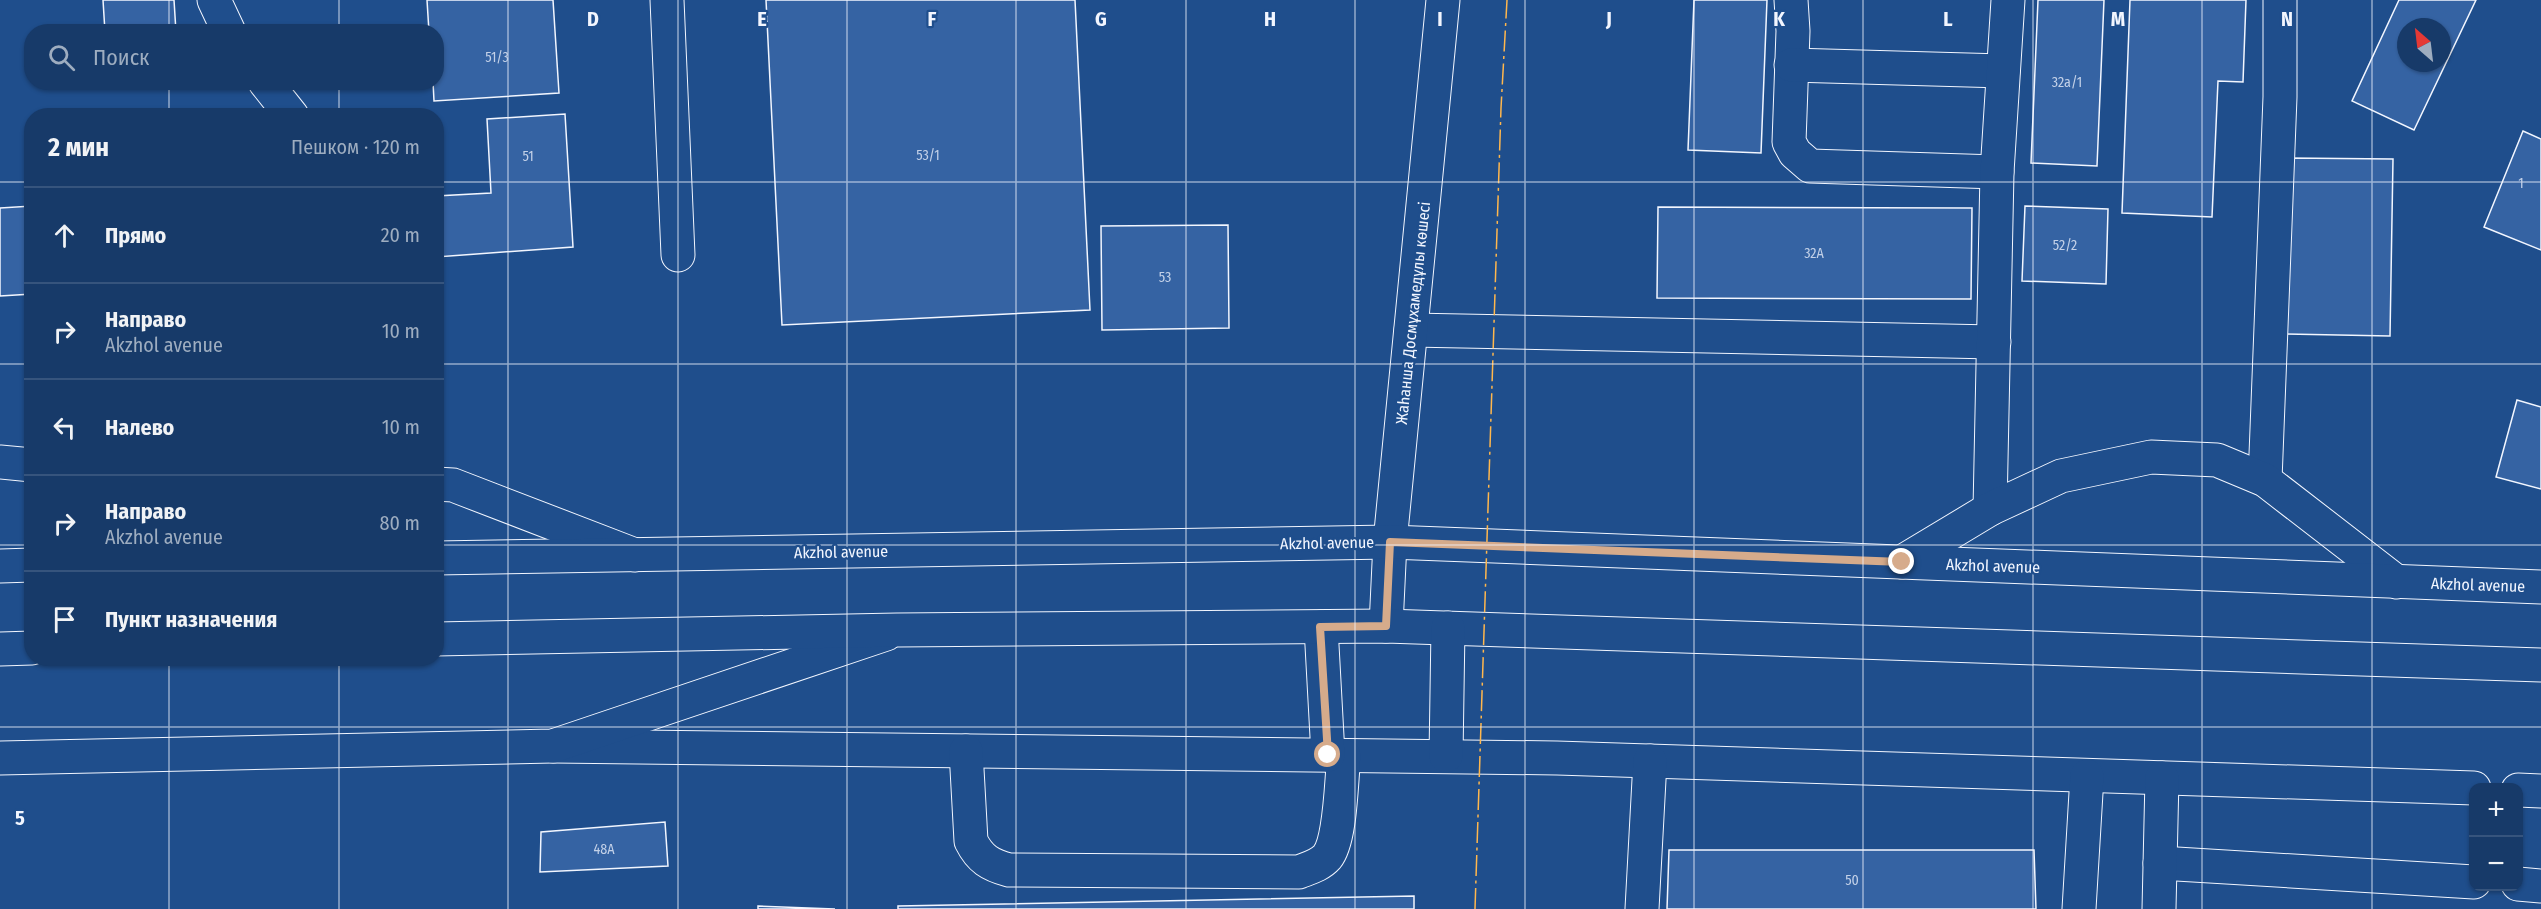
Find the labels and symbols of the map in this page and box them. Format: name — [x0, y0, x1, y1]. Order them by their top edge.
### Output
text: D — [587, 7, 599, 31]
text: E — [757, 7, 767, 31]
text: F — [928, 7, 937, 31]
text: G — [1095, 7, 1107, 31]
text: H — [1264, 7, 1276, 31]
text: I — [1437, 7, 1443, 31]
text: J — [1605, 7, 1612, 31]
text: K — [1773, 7, 1785, 31]
text: L — [1943, 7, 1953, 31]
text: M — [2111, 7, 2125, 31]
text: N — [2281, 7, 2293, 31]
north arrow — [2397, 18, 2451, 72]
house number: 51/3 — [485, 49, 509, 66]
house number: 32а/1 — [2052, 74, 2082, 91]
house number: 53/1 — [916, 147, 940, 164]
house number: 51 — [522, 148, 534, 165]
house number: 1 — [2518, 175, 2524, 192]
street label: Жаһанша Досмұхамедұлы көшесі — [1392, 201, 1434, 425]
house number: 52/2 — [2053, 237, 2077, 254]
house number: 32А — [1804, 245, 1825, 262]
house number: 53 — [1159, 269, 1171, 286]
street label: Akzhol avenue — [1280, 533, 1374, 553]
street label: Akzhol avenue — [794, 542, 888, 562]
route end — [1888, 548, 1914, 574]
street label: Akzhol avenue — [1946, 555, 2041, 577]
street label: Akzhol avenue — [2431, 574, 2526, 596]
route start — [1314, 741, 1340, 767]
text: 5 — [15, 806, 25, 830]
house number: 48А — [593, 841, 615, 858]
house number: 50 — [1845, 872, 1859, 889]

